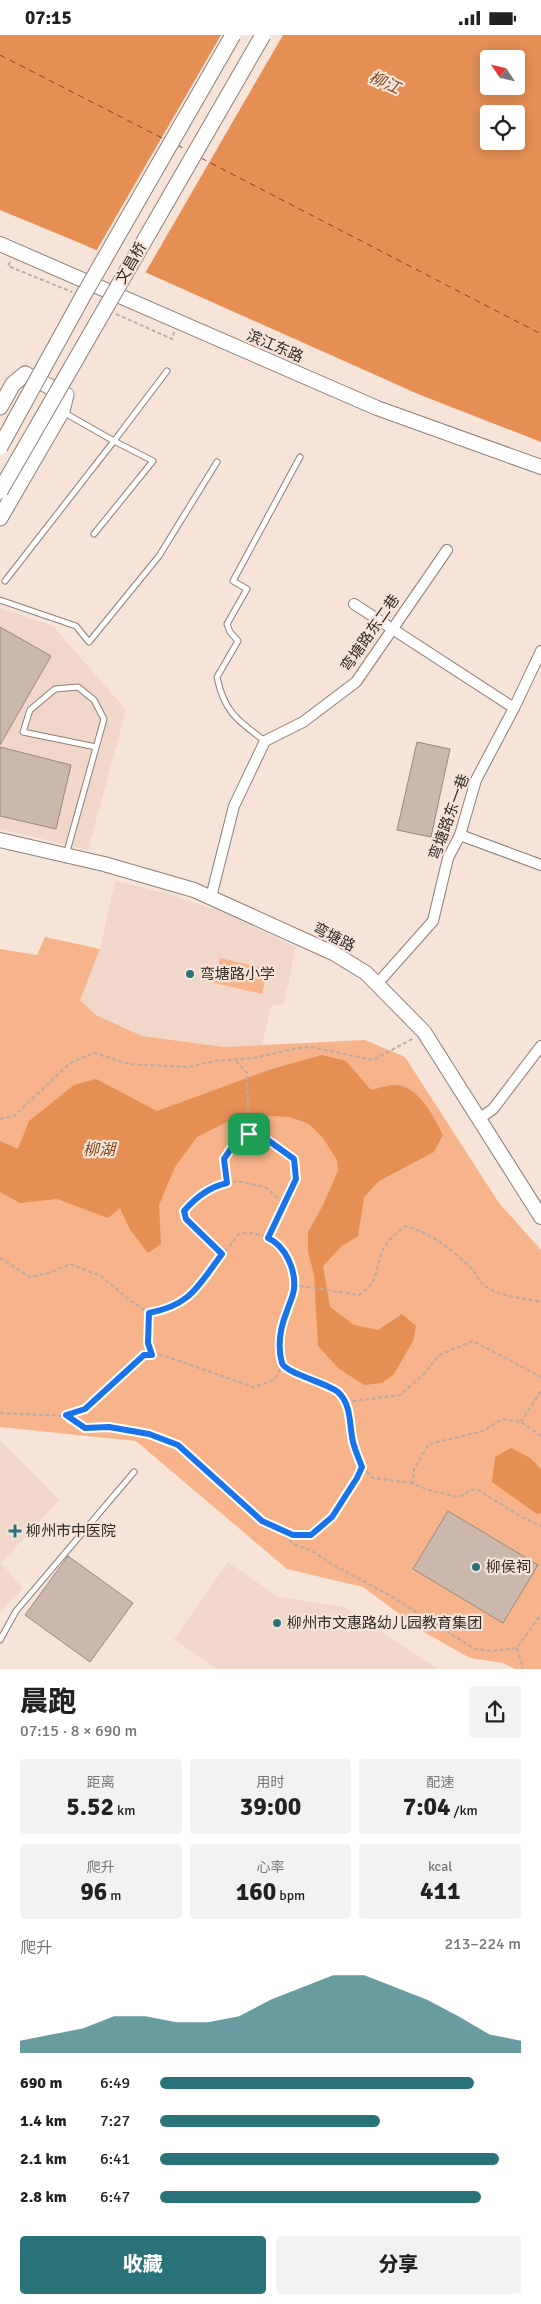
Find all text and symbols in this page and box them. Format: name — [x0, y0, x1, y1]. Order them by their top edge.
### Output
text: 07:15 — [25, 6, 72, 30]
north arrow — [480, 50, 525, 95]
map controls — [480, 50, 525, 150]
water label: 柳江 — [366, 67, 405, 99]
button: locate — [480, 105, 525, 150]
street label: 文昌桥 — [112, 239, 150, 287]
street label: 滨江东路 — [244, 326, 306, 366]
street label: 弯塘路东二巷 — [337, 591, 403, 675]
street label: 弯塘路东一巷 — [425, 772, 473, 862]
street label: 弯塘路 — [310, 919, 358, 955]
place label: 弯塘路小学 — [200, 965, 275, 983]
marker: 弯塘路小学 — [184, 968, 196, 980]
pin — [228, 1113, 270, 1155]
icon: arrive — [235, 1120, 263, 1148]
water label: 柳湖 — [83, 1140, 118, 1160]
place label: 柳州市中医院 — [26, 1522, 116, 1540]
marker: 柳州市中医院 — [8, 1524, 22, 1538]
place label: 柳侯祠 — [486, 1558, 531, 1576]
marker: 柳侯祠 — [470, 1561, 482, 1573]
place label: 柳州市文惠路幼儿园教育集团 — [287, 1614, 482, 1632]
marker: 柳州市文惠路幼儿园教育集团 — [271, 1617, 283, 1629]
text: 晨跑 — [20, 1685, 76, 1719]
button: share — [469, 1686, 521, 1738]
text: 07:15 · 8 × 690 m — [20, 1721, 137, 1741]
text: 距离 — [87, 1774, 115, 1791]
text: 用时 — [256, 1774, 284, 1791]
text: 配速 — [426, 1774, 454, 1791]
text: 5.52 — [66, 1791, 114, 1822]
text: 39:00 — [240, 1791, 301, 1822]
text: 7:04 — [403, 1791, 451, 1822]
text: km — [114, 1802, 135, 1819]
text: /km — [451, 1802, 478, 1819]
text: kcal — [428, 1858, 452, 1875]
text: 爬升 — [87, 1859, 115, 1876]
text: 心率 — [256, 1859, 284, 1876]
text: 411 — [420, 1875, 460, 1906]
text: 96 — [80, 1876, 107, 1907]
text: 160 — [236, 1876, 276, 1907]
text: m — [107, 1887, 121, 1904]
text: bpm — [276, 1887, 305, 1904]
text: 213–224 m — [444, 1934, 521, 1954]
text: 爬升 — [20, 1938, 52, 1958]
text: 690 m — [20, 2073, 62, 2093]
text: 6:49 — [100, 2073, 130, 2093]
text: 1.4 km — [20, 2111, 67, 2131]
text: 7:27 — [100, 2111, 130, 2131]
text: 2.1 km — [20, 2149, 67, 2169]
text: 6:41 — [100, 2149, 130, 2169]
text: 2.8 km — [20, 2187, 67, 2207]
text: 6:47 — [100, 2187, 130, 2207]
button: 收藏 — [20, 2236, 266, 2294]
button: 分享 — [276, 2236, 521, 2294]

